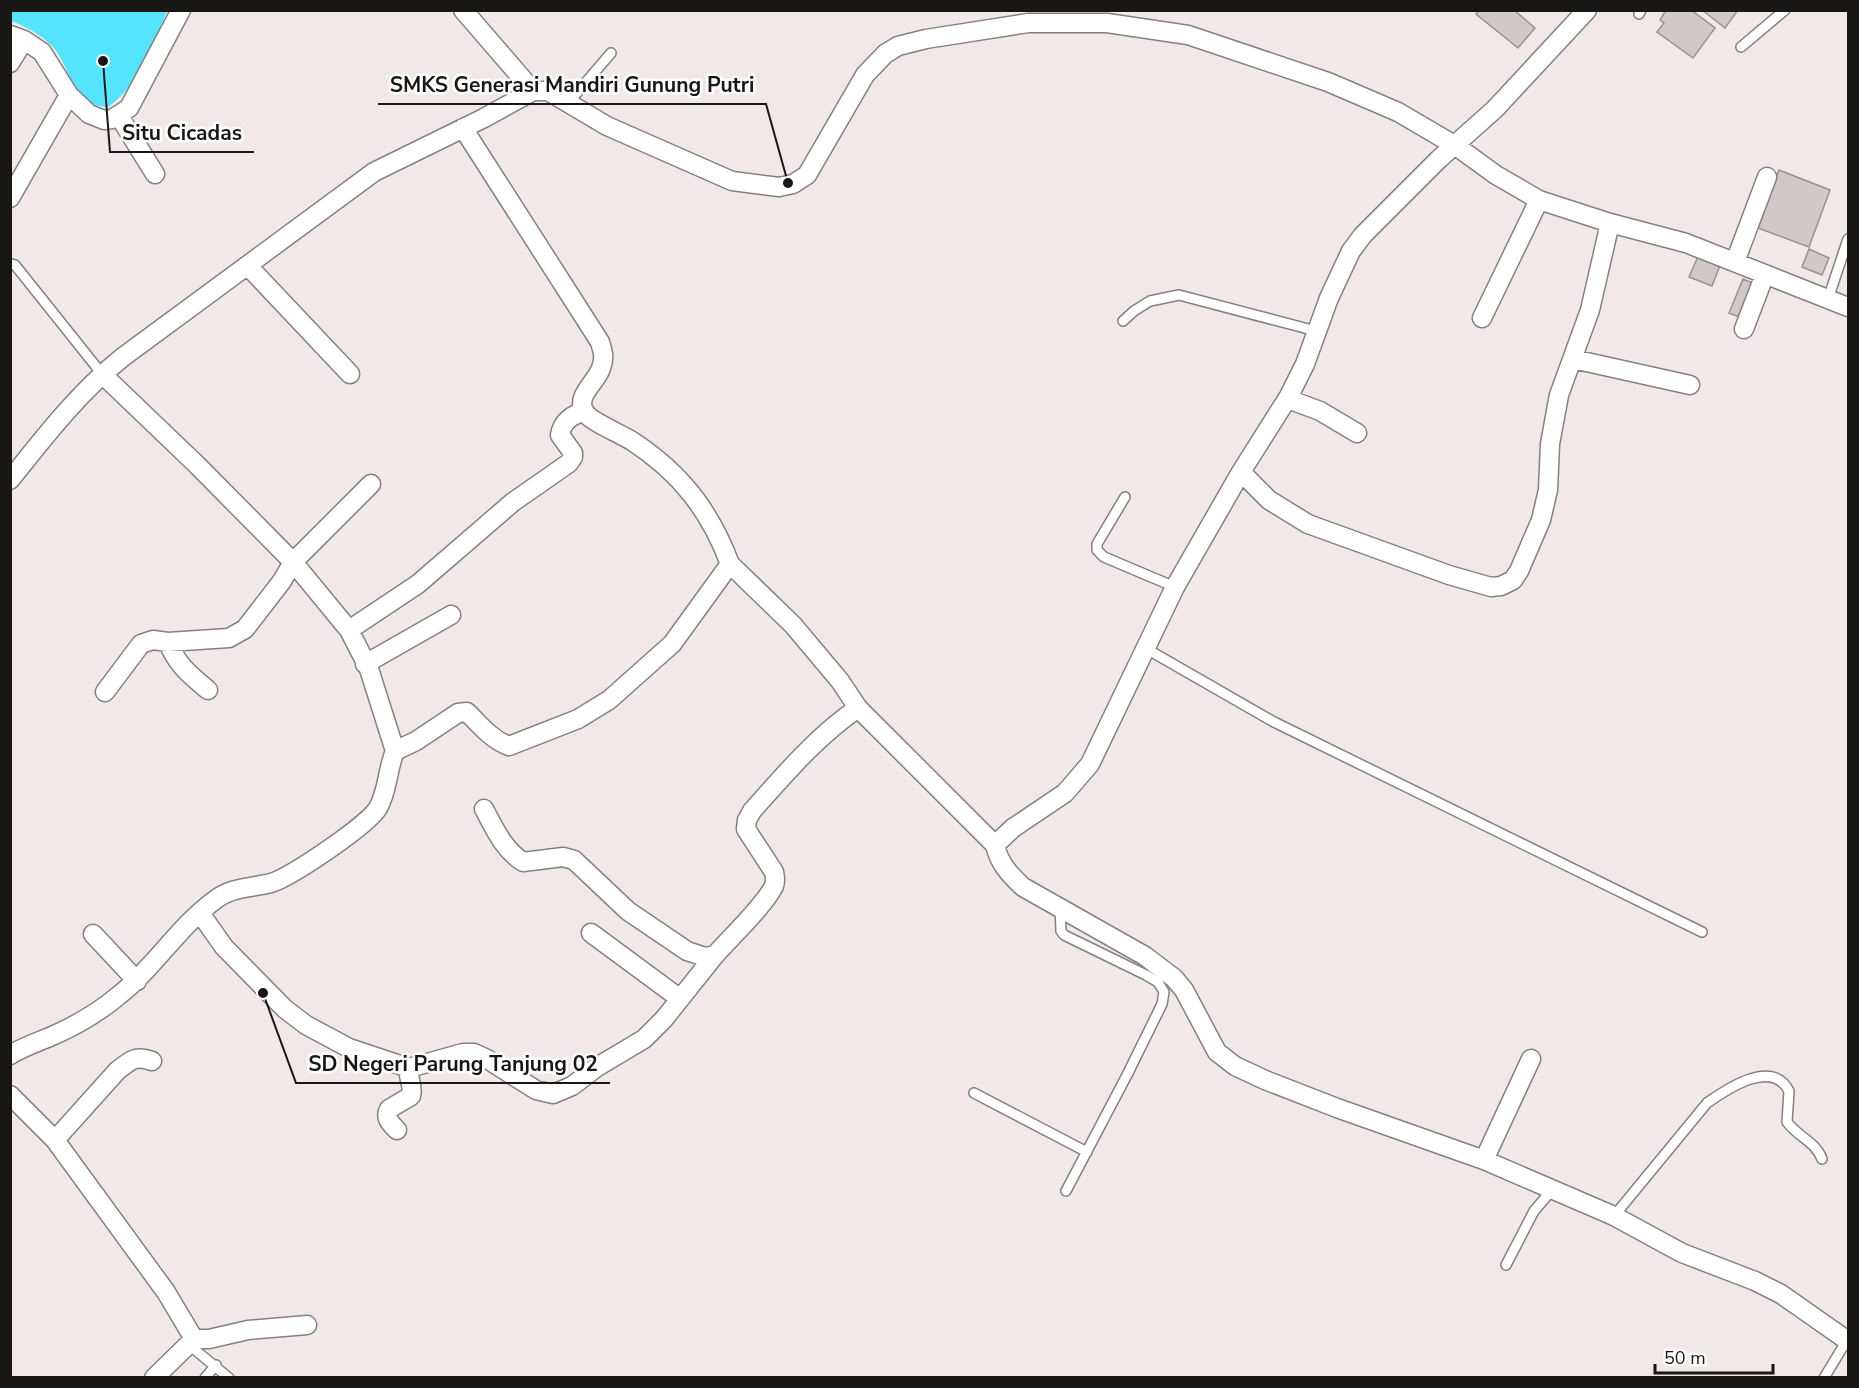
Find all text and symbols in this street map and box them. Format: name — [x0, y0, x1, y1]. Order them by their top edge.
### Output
callout: SMKS Generasi Mandiri Gunung Putri — [378, 65, 766, 104]
text: SMKS Generasi Mandiri Gunung Putri — [390, 71, 754, 99]
callout: Situ Cicadas — [110, 113, 254, 152]
text: Situ Cicadas — [122, 119, 242, 147]
callout: SD Negeri Parung Tanjung 02 — [296, 1044, 610, 1083]
text: SD Negeri Parung Tanjung 02 — [308, 1050, 598, 1078]
scale bar — [1655, 1337, 1774, 1375]
text: 50 m — [1664, 1346, 1706, 1370]

